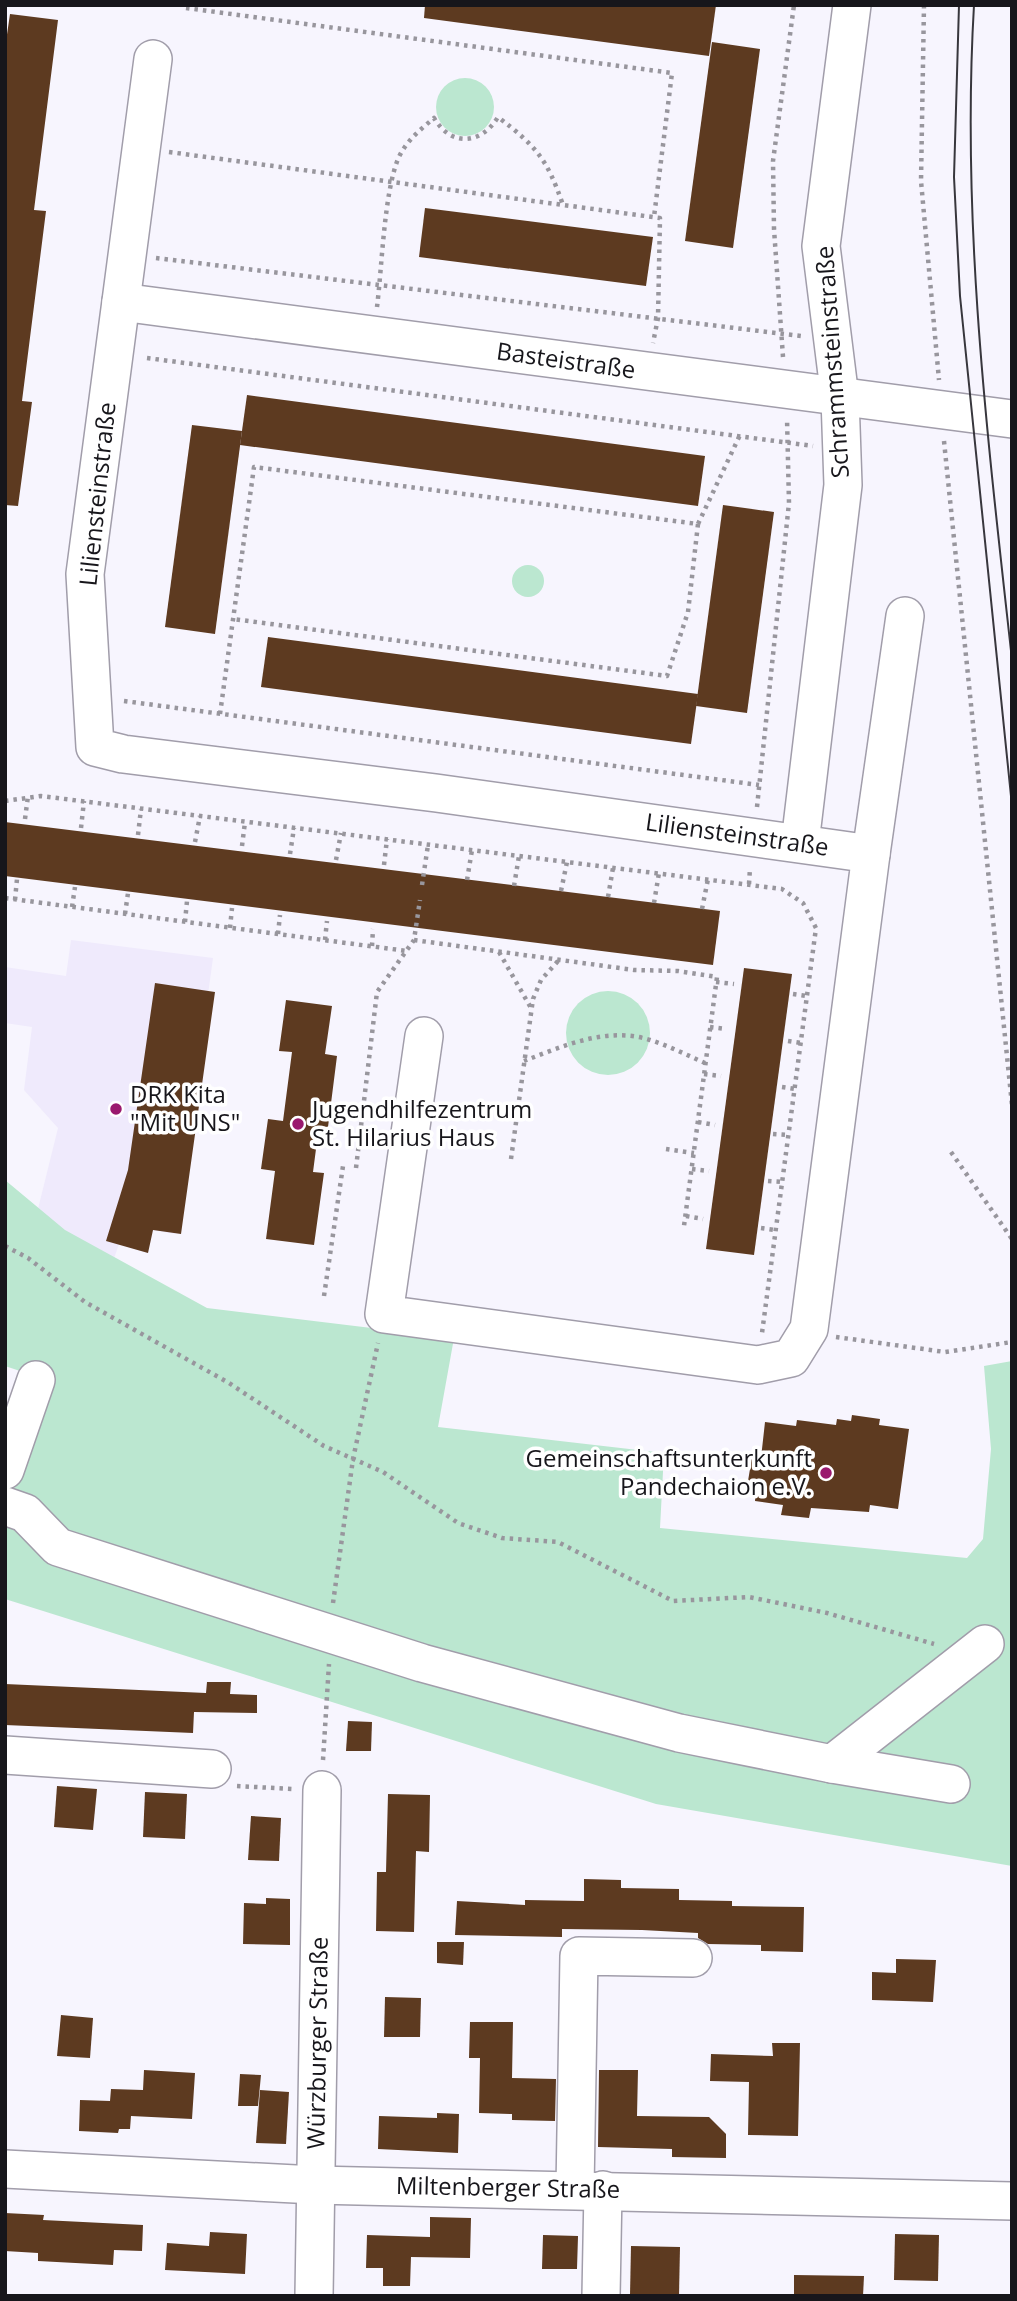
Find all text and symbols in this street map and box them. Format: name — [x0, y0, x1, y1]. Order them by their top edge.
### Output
street label: Schrammsteinstraße — [807, 245, 856, 479]
street label: Basteistraße — [495, 333, 638, 386]
street label: Liliensteinstraße — [70, 400, 123, 587]
street label: Liliensteinstraße — [643, 804, 831, 863]
place label: DRK Kita "Mit UNS" — [130, 1077, 240, 1138]
place label: Jugendhilfezentrum St. Hilarius Haus — [310, 1092, 532, 1153]
marker: DRK Kita "Mit UNS" — [108, 1101, 124, 1117]
marker: Jugendhilfezentrum St. Hilarius Haus — [290, 1116, 306, 1132]
place label: Gemeinschaftsunterkunft Pandechaion e.V. — [526, 1441, 812, 1502]
marker: Gemeinschaftsunterkunft Pandechaion e.V. — [818, 1465, 834, 1481]
street label: Würzburger Straße — [298, 1936, 335, 2150]
street label: Miltenberger Straße — [396, 2168, 620, 2205]

